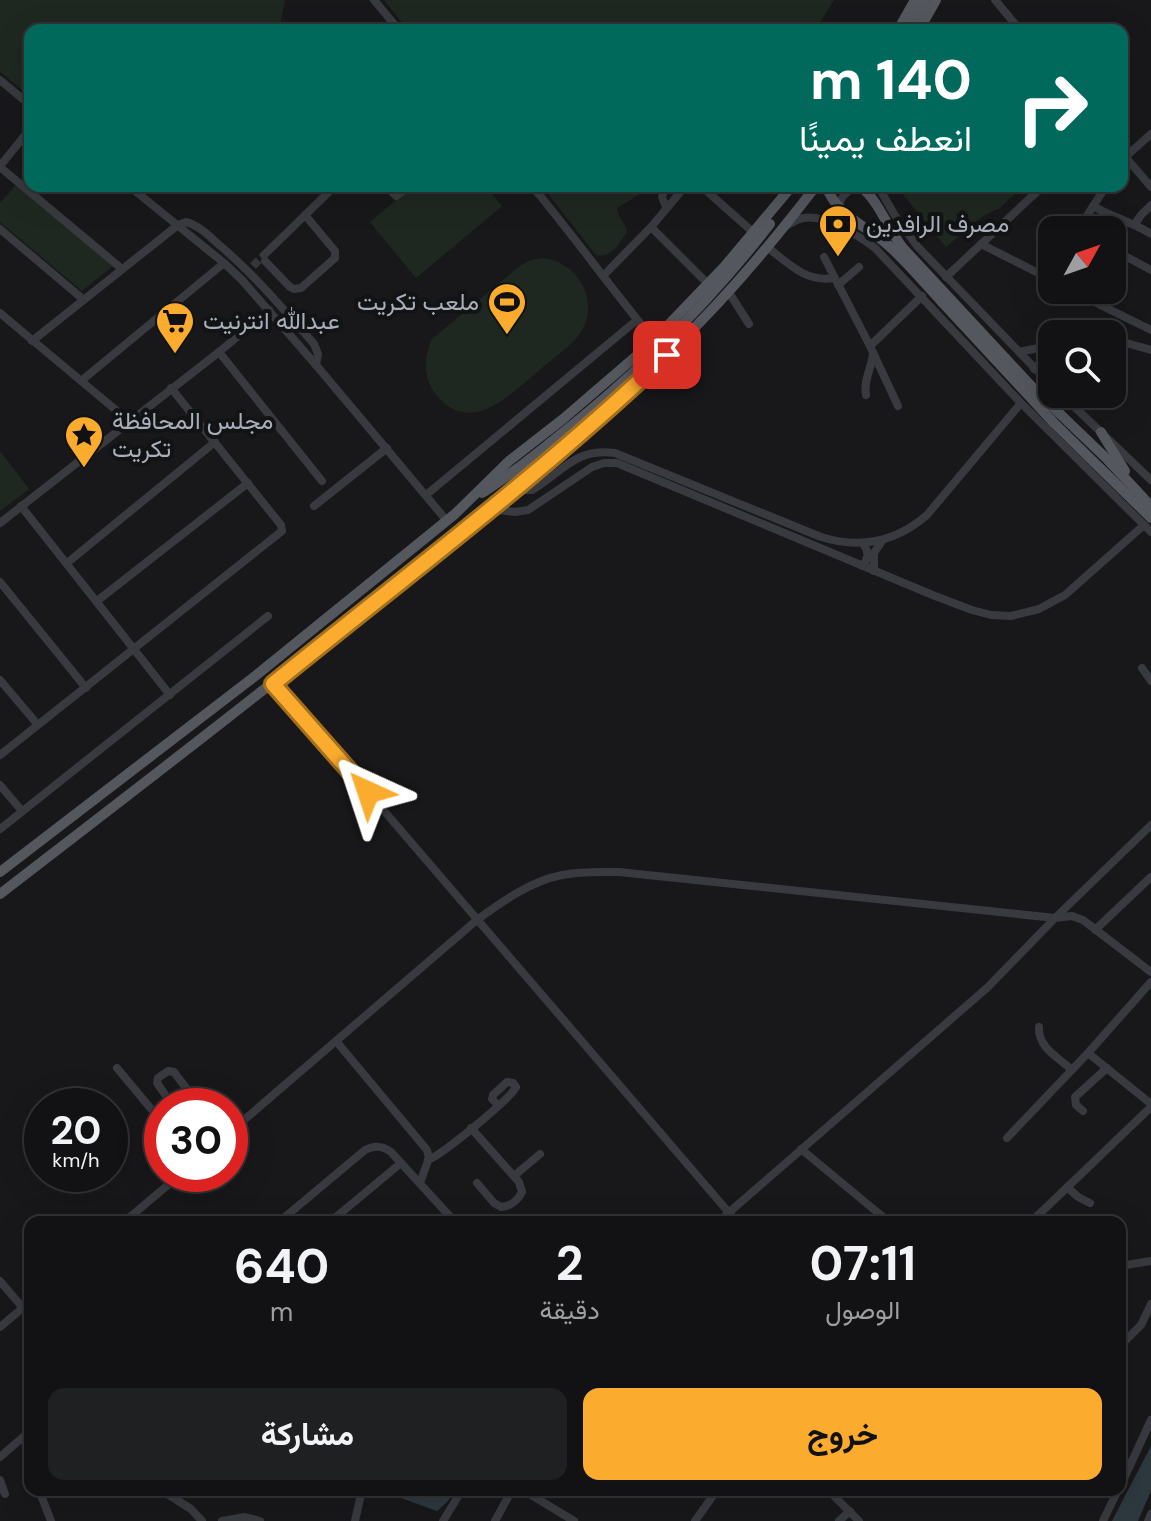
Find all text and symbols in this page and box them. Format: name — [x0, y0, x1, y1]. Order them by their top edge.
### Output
text: 140 m — [810, 43, 972, 116]
icon: right — [1000, 56, 1104, 160]
text: انعطف يمينًا — [799, 115, 972, 162]
bank icon: مصرف الرافدين — [817, 203, 859, 258]
place label: مصرف الرافدين — [866, 208, 1009, 239]
north arrow — [1038, 216, 1126, 304]
map controls — [1038, 216, 1126, 408]
sports icon: ملعب تكريت — [486, 281, 528, 336]
place label: ملعب تكريت — [357, 286, 479, 317]
supermarket icon: عبدالله انترنيت — [154, 300, 196, 355]
place label: عبدالله انترنيت — [203, 305, 340, 336]
button: search — [1038, 320, 1126, 408]
pin — [633, 321, 701, 389]
icon: arrive — [645, 333, 689, 377]
place label: مجلس المحافظة تكريت — [112, 405, 273, 464]
place icon: مجلس المحافظة تكريت — [63, 414, 105, 469]
position arrow — [326, 750, 410, 834]
speed limit sign: 30 — [144, 1088, 248, 1192]
text: 20 — [50, 1104, 102, 1156]
text: km/h — [52, 1147, 100, 1173]
text: 2 — [556, 1232, 583, 1295]
text: 07:11 — [810, 1232, 916, 1295]
text: 640 — [234, 1235, 329, 1298]
text: دقيقة — [539, 1293, 600, 1327]
text: الوصول — [825, 1293, 900, 1327]
text: m — [270, 1295, 293, 1329]
button: مشاركة — [48, 1388, 567, 1480]
button: خروج — [583, 1388, 1102, 1480]

